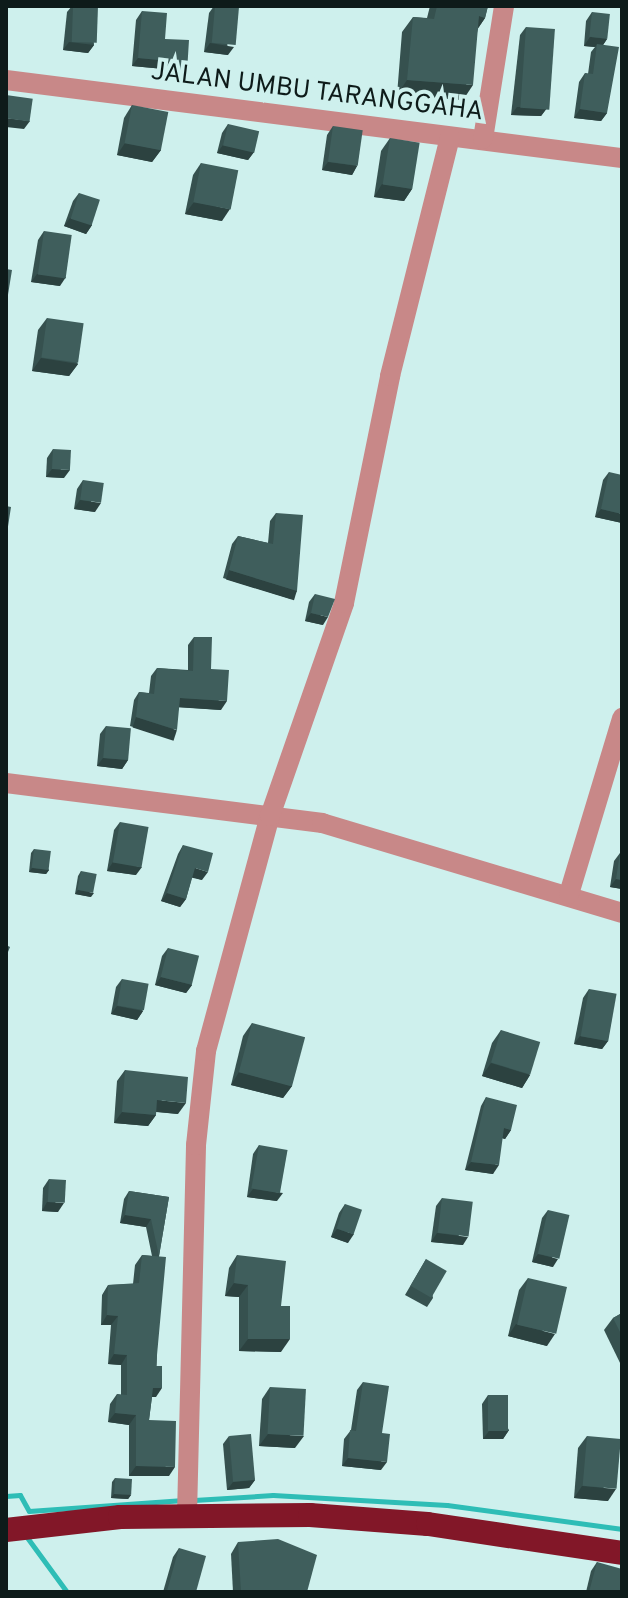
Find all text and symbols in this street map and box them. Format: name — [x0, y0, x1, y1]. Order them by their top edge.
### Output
street label: JALAN UMBU TARANGGAHA — [148, 57, 486, 129]

